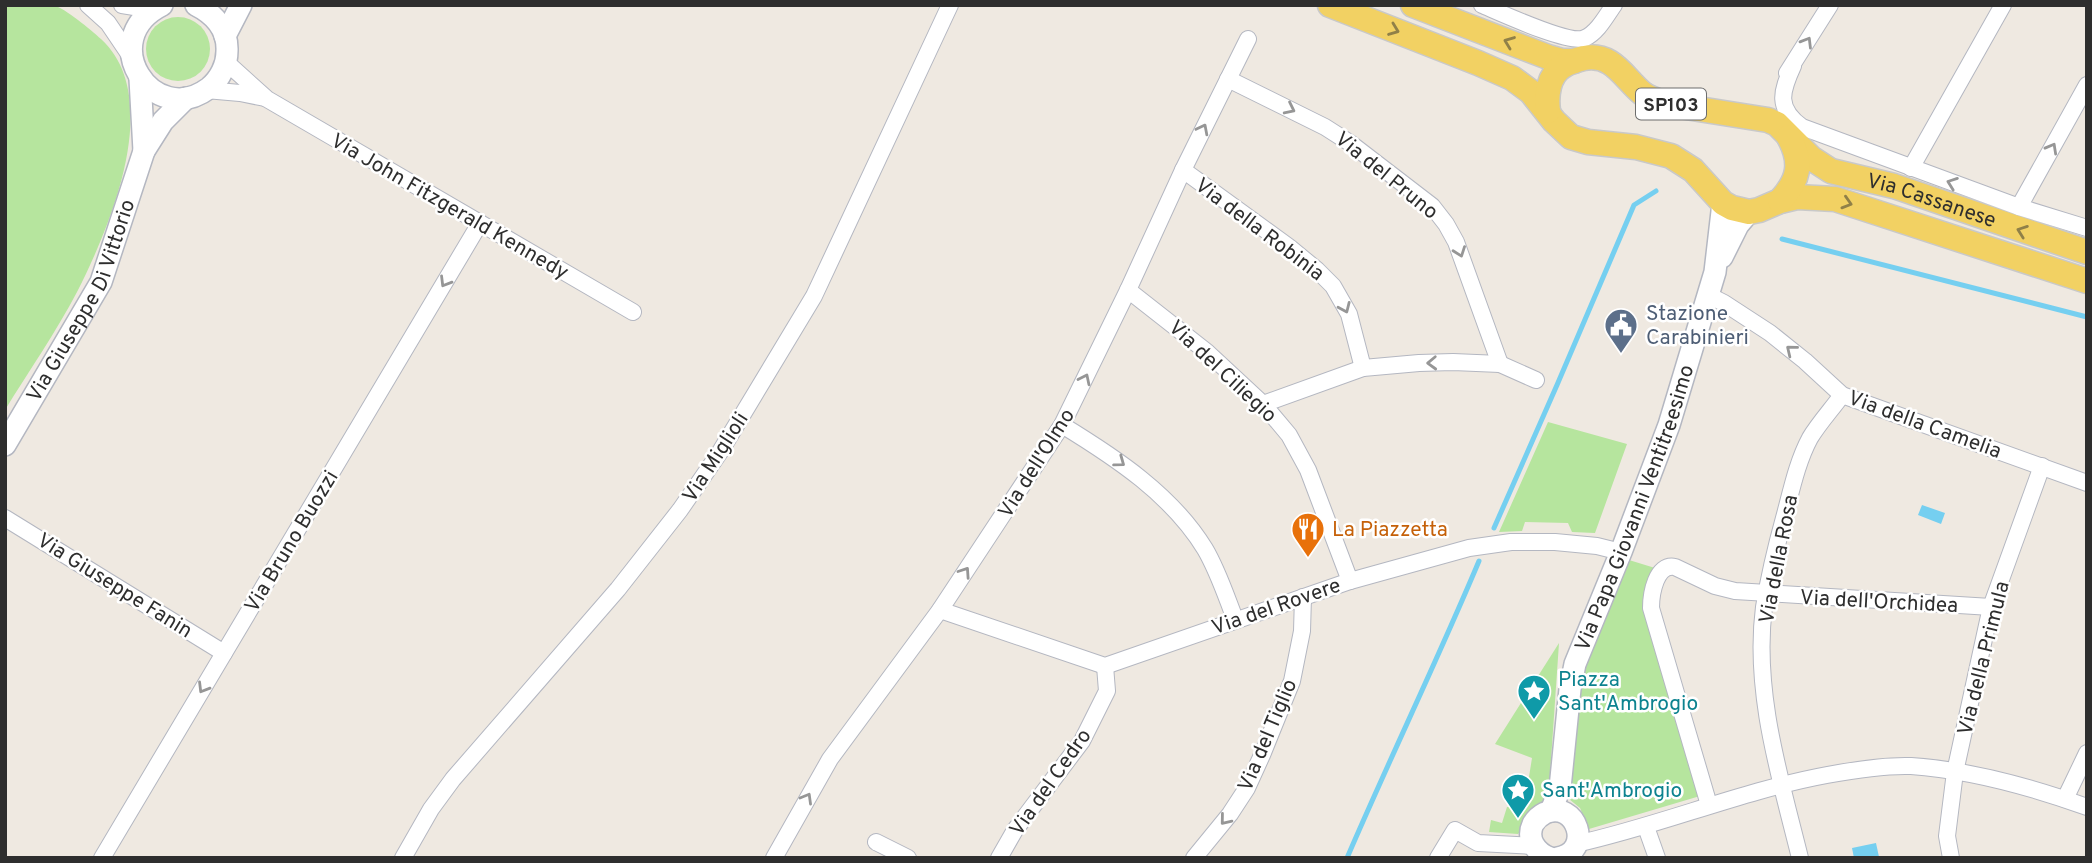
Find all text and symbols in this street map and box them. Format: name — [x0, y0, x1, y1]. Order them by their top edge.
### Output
one-way arrow — [1387, 22, 1400, 36]
one-way arrow — [1503, 36, 1515, 50]
one-way arrow — [1799, 37, 1812, 50]
road number: SP103 — [1636, 88, 1706, 120]
one-way arrow — [1283, 101, 1295, 115]
one-way arrow — [1195, 124, 1209, 136]
street label: Via del Pruno — [1329, 126, 1443, 226]
street label: Via John Fitzgerald Kennedy — [325, 128, 573, 287]
one-way arrow — [2044, 142, 2057, 155]
street label: Via Cassanese — [1864, 168, 1999, 235]
street label: Via della Robinia — [1189, 173, 1329, 288]
one-way arrow — [1947, 177, 1959, 191]
one-way arrow — [1841, 194, 1853, 209]
street label: Via Giuseppe Di Vittorio — [21, 196, 142, 407]
one-way arrow — [2016, 225, 2029, 239]
one-way arrow — [1452, 246, 1466, 258]
one-way arrow — [440, 274, 453, 287]
one-way arrow — [1337, 301, 1351, 313]
place label: Stazione Carabinieri — [1646, 301, 1749, 352]
public building icon: Stazione Carabinieri — [1602, 306, 1640, 355]
street label: Via del Ciliegio — [1162, 315, 1282, 429]
one-way arrow — [1787, 346, 1800, 358]
one-way arrow — [1426, 355, 1437, 370]
street label: Via Papa Giovanni Ventitreesimo — [1570, 362, 1701, 656]
one-way arrow — [1077, 374, 1091, 386]
street label: Via della Camelia — [1844, 385, 2005, 466]
street label: Via dell'Olmo — [993, 404, 1082, 524]
street label: Via Miglioli — [677, 408, 755, 508]
one-way arrow — [1112, 454, 1125, 467]
street label: Via Bruno Buozzi — [239, 466, 345, 618]
street label: Via della Rosa — [1754, 493, 1805, 626]
restaurant icon: La Piazzetta — [1289, 510, 1327, 559]
place label: La Piazzetta — [1332, 517, 1448, 544]
street label: Via Giuseppe Fanin — [31, 528, 197, 645]
one-way arrow — [957, 567, 970, 580]
street label: Via del Rovere — [1208, 573, 1345, 642]
street label: Via della Primula — [1952, 578, 2017, 738]
street label: Via dell'Orchidea — [1799, 585, 1959, 620]
place label: Piazza Sant'Ambrogio — [1558, 667, 1698, 718]
place icon: Piazza Sant'Ambrogio — [1515, 672, 1553, 721]
street label: Via del Tiglio — [1233, 675, 1304, 796]
one-way arrow — [198, 680, 211, 693]
street label: Via del Cedro — [1004, 724, 1098, 842]
place icon: Sant'Ambrogio — [1499, 771, 1537, 820]
place label: Sant'Ambrogio — [1542, 778, 1682, 805]
one-way arrow — [799, 793, 812, 806]
one-way arrow — [1221, 811, 1233, 824]

